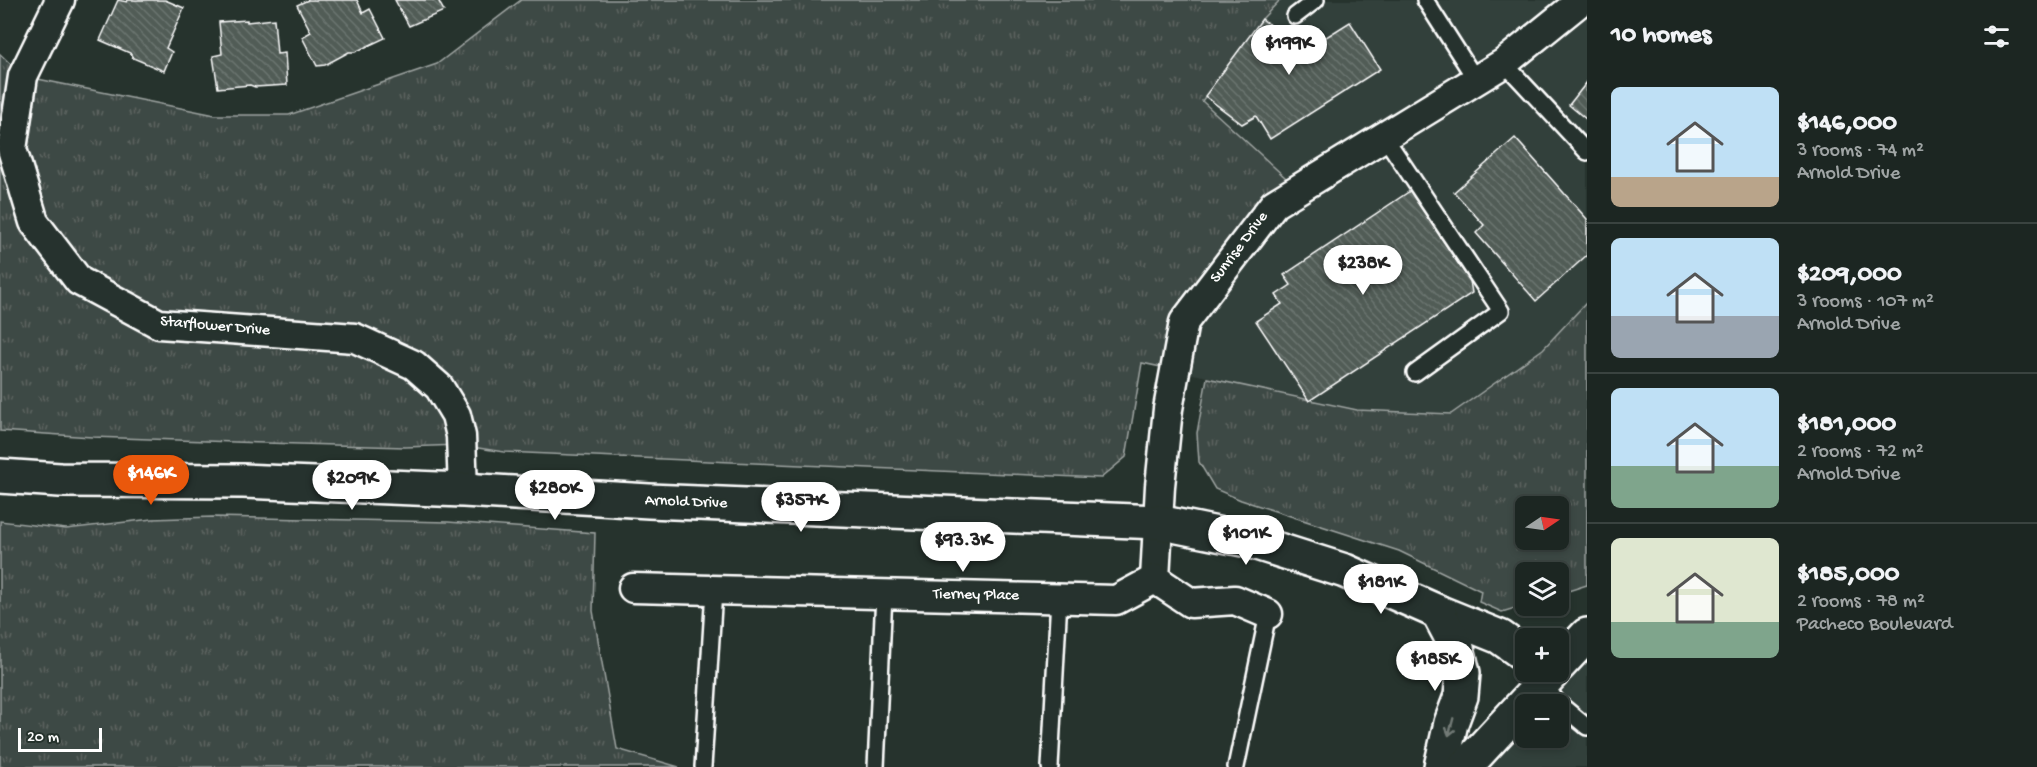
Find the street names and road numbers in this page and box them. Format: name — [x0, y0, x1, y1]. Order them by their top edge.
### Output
street label: Sunrise Drive — [1207, 208, 1273, 287]
street label: Starflower Drive — [159, 313, 271, 341]
street label: Arnold Drive — [644, 492, 728, 514]
street label: Tierney Place — [932, 586, 1020, 606]

